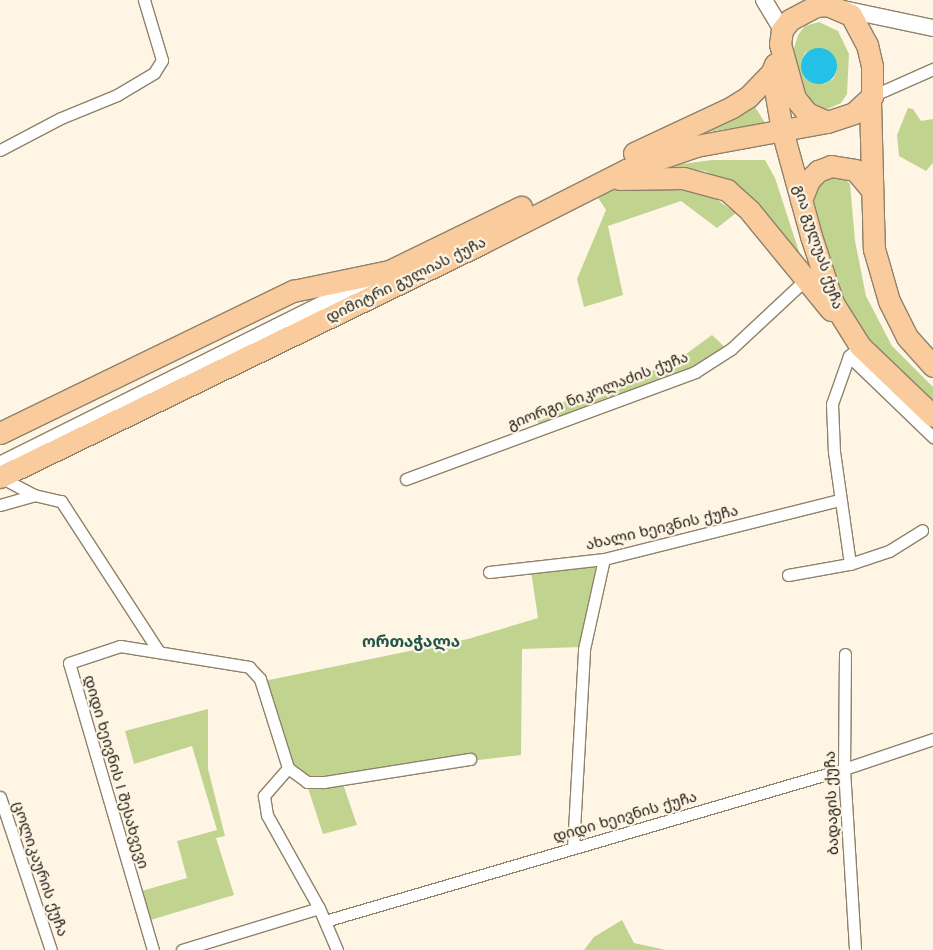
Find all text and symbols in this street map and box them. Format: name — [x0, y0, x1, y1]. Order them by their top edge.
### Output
street label: გია გულუას ქუჩა — [789, 182, 847, 312]
street label: დიმიტრი გულიას ქუჩა — [323, 233, 489, 327]
street label: გიორგი ნიკოლაძის ქუჩა — [505, 348, 691, 434]
street label: ახალი ხეივნის ქუჩა — [584, 502, 740, 554]
district label: ორთაჭალა — [362, 632, 460, 652]
street label: დიდი ხეივნის I შესახვევი — [80, 673, 152, 871]
street label: ბადაგის ქუჩა — [821, 751, 843, 855]
street label: დიდი ხეივნის ქუჩა — [551, 788, 699, 846]
street label: ცოლიკაურის ქუჩა — [8, 799, 72, 939]

